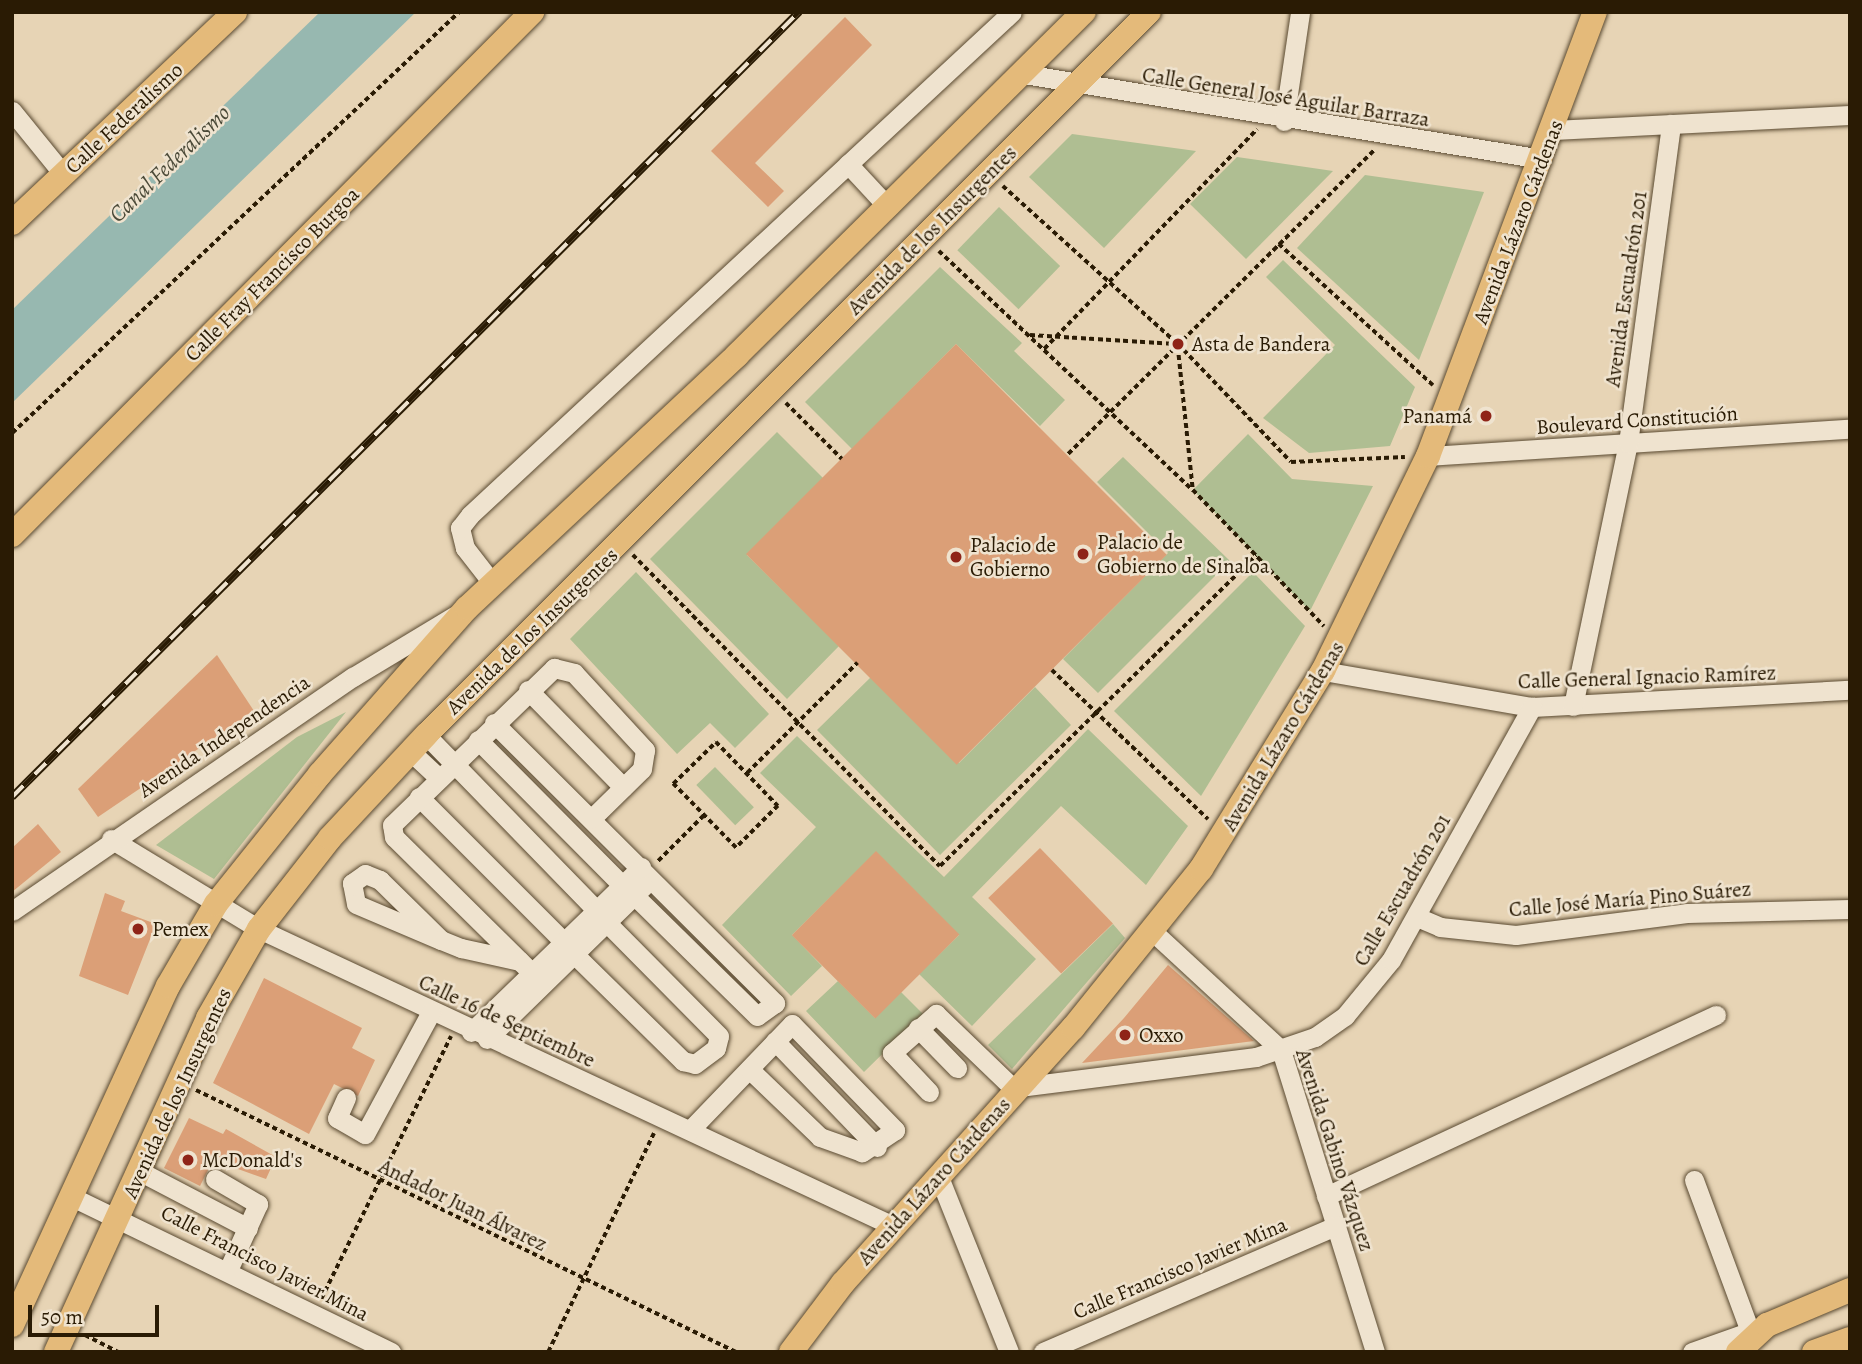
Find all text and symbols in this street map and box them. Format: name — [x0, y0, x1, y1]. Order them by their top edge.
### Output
street label: Calle Federalismo — [60, 57, 188, 179]
street label: Calle General José Aguilar Barraza — [1140, 62, 1432, 132]
water label: Canal Federalismo — [104, 99, 236, 229]
street label: Avenida Lázaro Cárdenas — [1467, 116, 1569, 328]
street label: Avenida de los Insurgentes — [842, 140, 1022, 320]
street label: Calle Fray Francisco Burgoa — [179, 181, 365, 367]
street label: Avenida Escuadrón 201 — [1600, 190, 1652, 388]
place label: Asta de Bandera — [1192, 331, 1331, 357]
marker: Asta de Bandera — [1170, 336, 1186, 352]
street label: Boulevard Constitución — [1535, 400, 1739, 440]
place label: Panamá — [1403, 403, 1472, 429]
marker: Panamá — [1478, 408, 1494, 424]
place label: Palacio de Gobierno de Sinaloa — [1097, 529, 1270, 579]
place label: Palacio de Gobierno — [970, 532, 1056, 582]
street label: Avenida de los Insurgentes — [441, 542, 623, 720]
marker: Palacio de Gobierno de Sinaloa — [1075, 546, 1091, 562]
marker: Palacio de Gobierno — [948, 549, 964, 565]
street label: Avenida Lázaro Cárdenas — [1216, 637, 1350, 835]
street label: Calle General Ignacio Ramírez — [1517, 660, 1777, 694]
street label: Avenida Independencia — [134, 669, 314, 803]
street label: Calle Escuadrón 201 — [1348, 810, 1456, 970]
street label: Calle José María Pino Suárez — [1508, 876, 1752, 922]
place label: Pemex — [152, 916, 208, 942]
marker: Pemex — [130, 921, 146, 937]
street label: Calle 16 de Septiembre — [415, 969, 599, 1073]
street label: Avenida de los Insurgentes — [117, 984, 237, 1202]
place label: Oxxo — [1139, 1022, 1184, 1048]
marker: Oxxo — [1117, 1027, 1133, 1043]
street label: Avenida Gabino Vázquez — [1290, 1046, 1380, 1254]
street label: Avenida Lázaro Cárdenas — [852, 1092, 1016, 1270]
place label: McDonald's — [202, 1147, 303, 1173]
marker: McDonald's — [180, 1152, 196, 1168]
street label: Andador Juan Álvarez — [375, 1153, 551, 1257]
street label: Calle Francisco Javier Mina — [157, 1200, 373, 1326]
street label: Calle Francisco Javier Mina — [1069, 1211, 1291, 1325]
scale bar — [32, 1290, 163, 1334]
text: 50 m — [41, 1303, 83, 1331]

